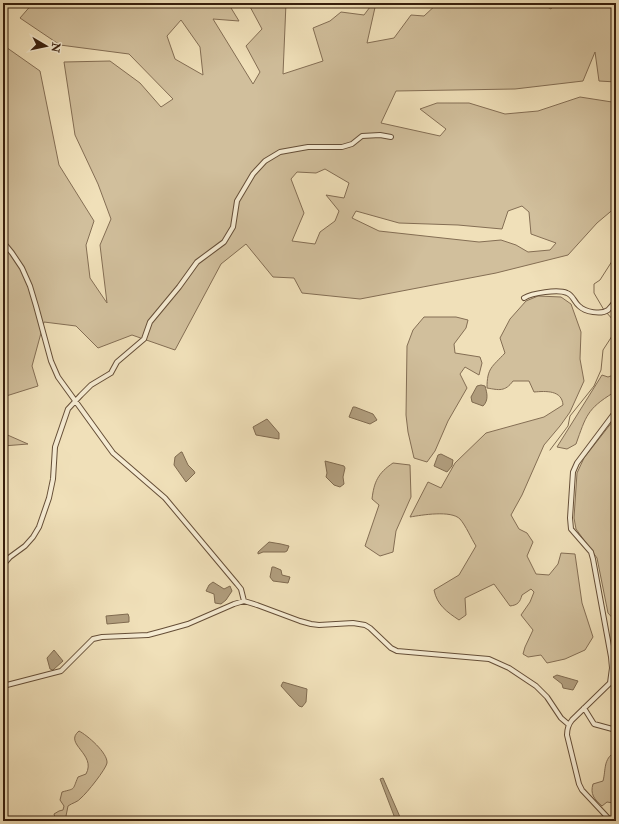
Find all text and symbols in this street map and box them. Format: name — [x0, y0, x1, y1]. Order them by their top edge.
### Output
north arrow — [26, 26, 66, 66]
text: N — [48, 41, 63, 54]

